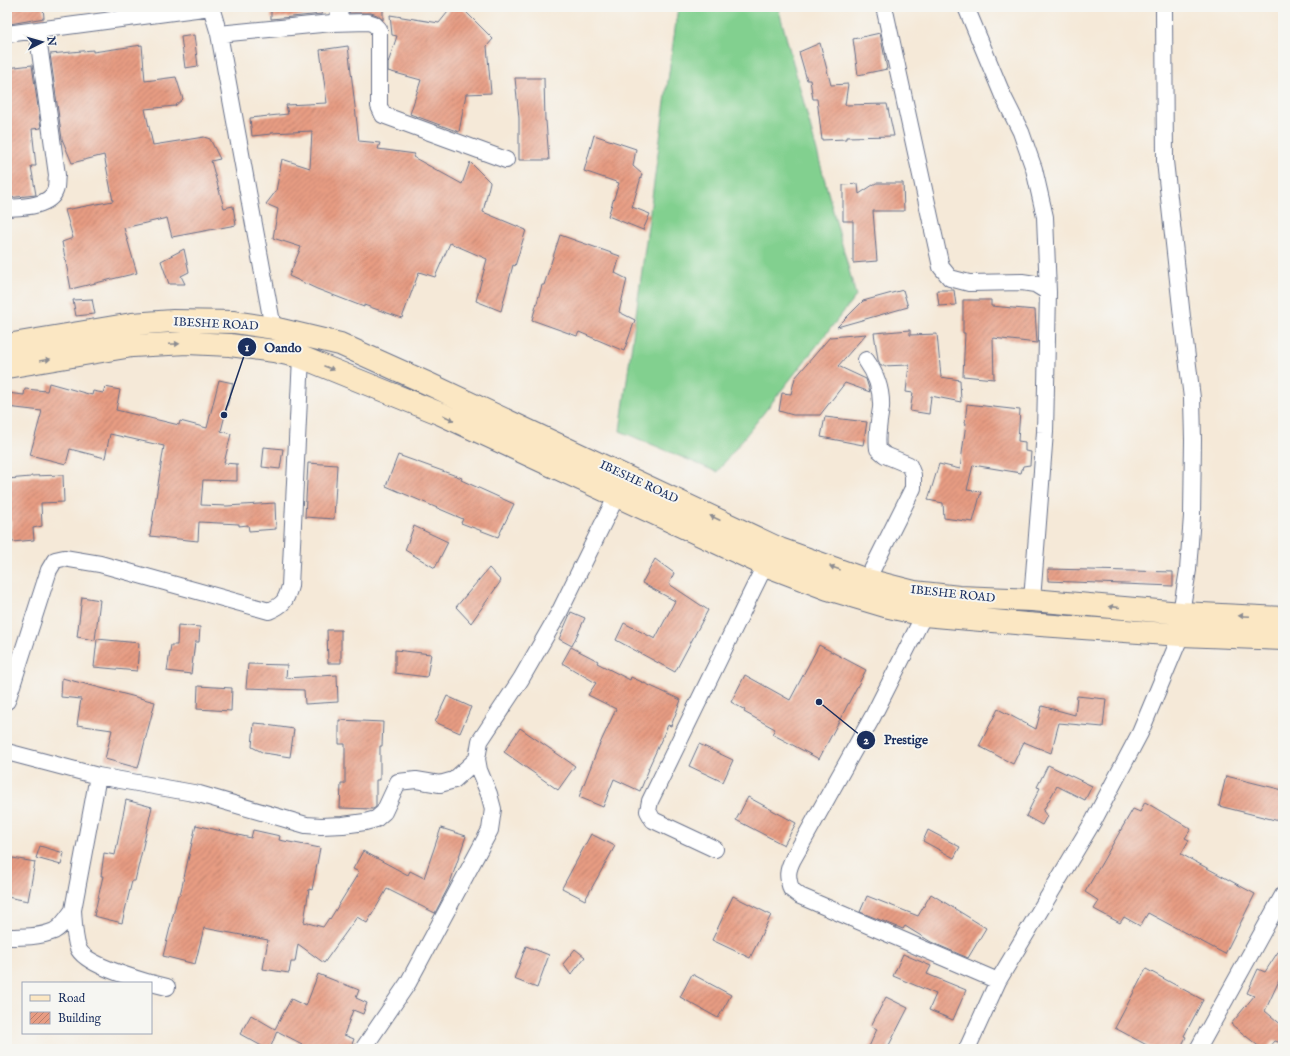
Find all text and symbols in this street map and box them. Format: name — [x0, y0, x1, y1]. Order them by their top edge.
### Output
north arrow — [22, 22, 62, 62]
text: N — [43, 35, 58, 47]
street label: IBESHE ROAD — [173, 314, 259, 334]
callout: Oando — [237, 334, 310, 359]
one-way arrow — [168, 340, 180, 347]
text: 1 — [245, 340, 250, 355]
text: Oando — [264, 340, 302, 357]
one-way arrow — [39, 357, 52, 363]
one-way arrow — [323, 366, 335, 372]
one-way arrow — [443, 415, 455, 421]
street label: IBESHE ROAD — [597, 457, 681, 507]
one-way arrow — [709, 515, 720, 521]
one-way arrow — [828, 565, 840, 571]
street label: IBESHE ROAD — [910, 582, 996, 606]
one-way arrow — [1108, 604, 1120, 610]
one-way arrow — [1237, 613, 1250, 619]
callout: Prestige — [856, 727, 936, 752]
text: Prestige — [884, 732, 928, 749]
text: 2 — [863, 733, 869, 748]
legend — [22, 982, 152, 1034]
text: Road — [58, 991, 86, 1006]
text: Building — [58, 1011, 102, 1026]

